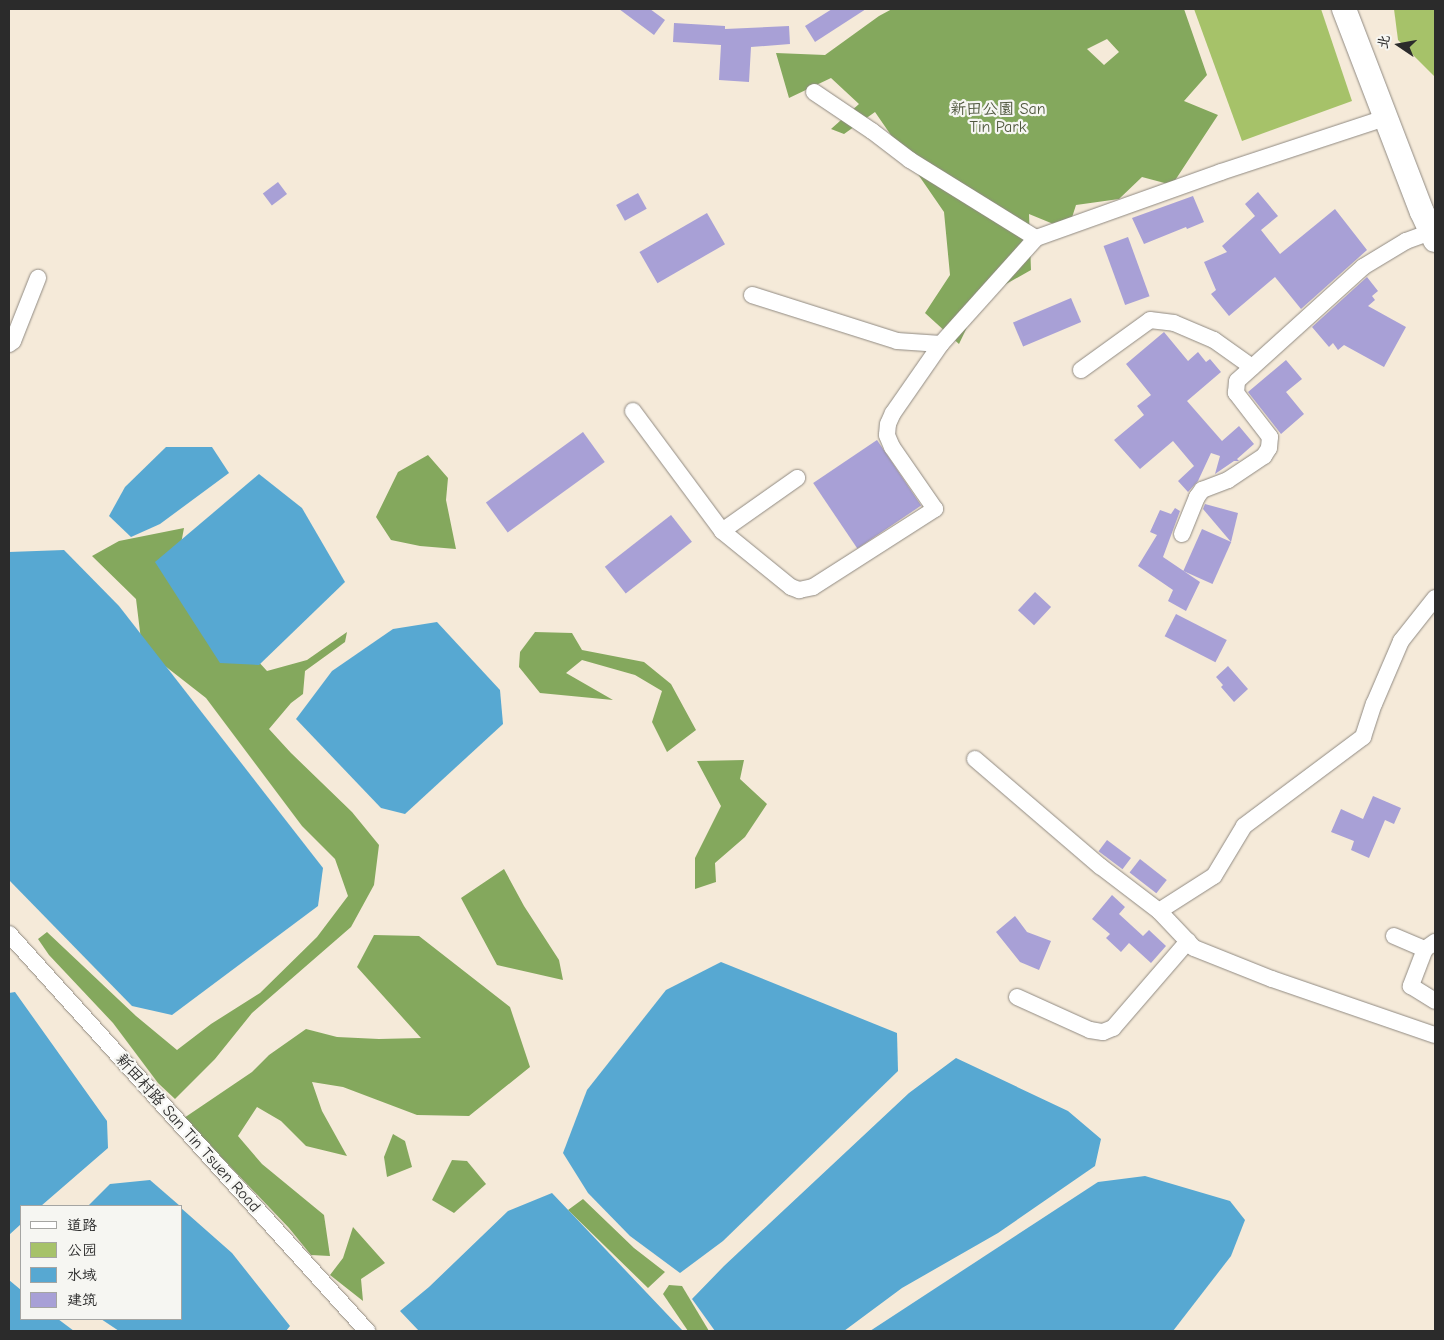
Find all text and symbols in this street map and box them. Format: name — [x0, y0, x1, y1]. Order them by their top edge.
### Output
north arrow — [1374, 20, 1424, 70]
text: 北 — [1374, 33, 1394, 50]
park label: 新田公園 San Tin Park — [950, 99, 1046, 137]
street label: 新田村路 San Tin Tsuen Road — [112, 1050, 264, 1216]
legend — [20, 1205, 182, 1320]
text: 道路 — [67, 1216, 97, 1234]
text: 公园 — [67, 1241, 97, 1259]
text: 水域 — [67, 1266, 97, 1284]
text: 建筑 — [67, 1291, 97, 1309]

